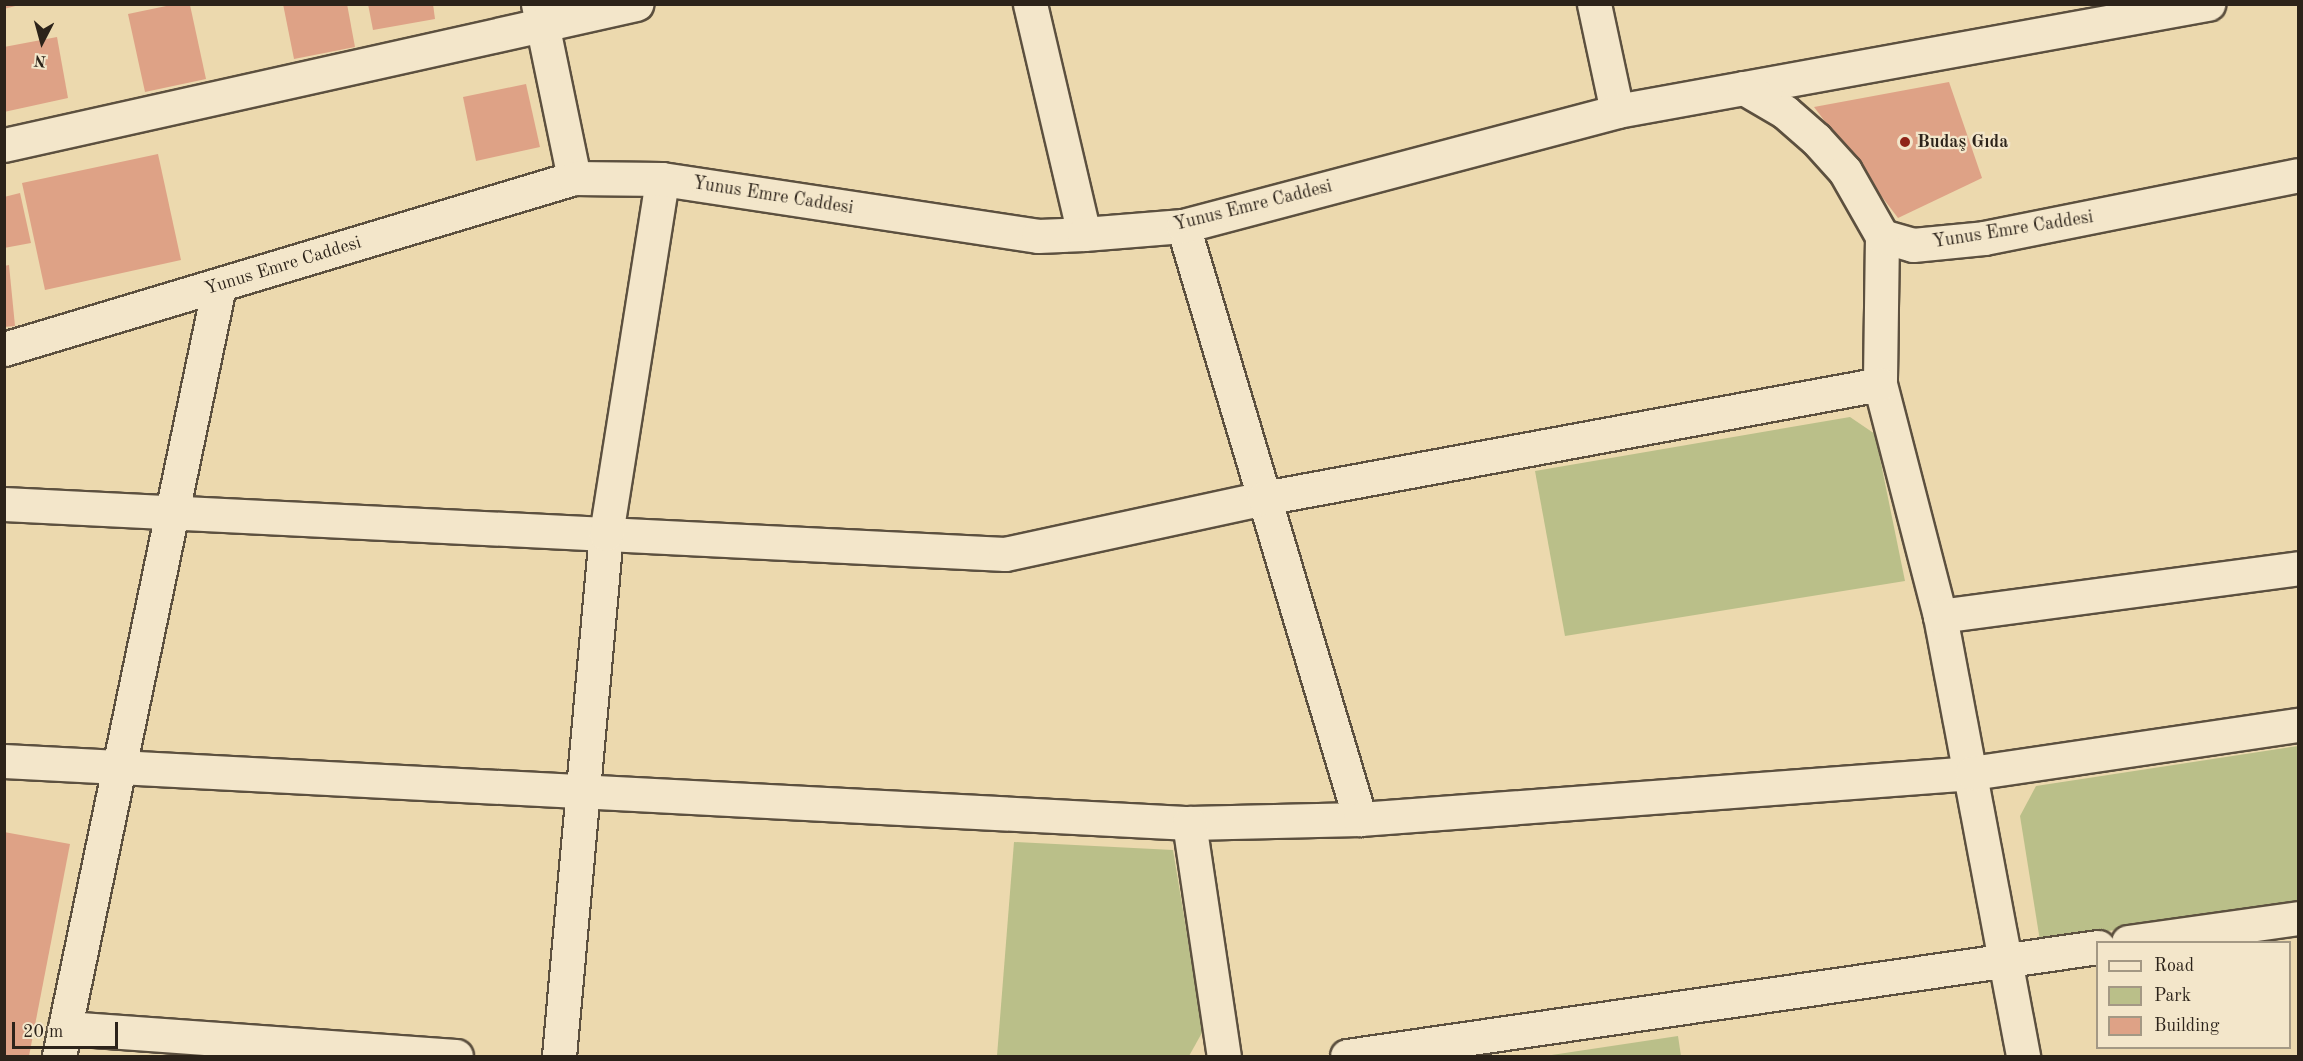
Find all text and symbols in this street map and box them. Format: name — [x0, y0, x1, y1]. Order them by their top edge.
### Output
north arrow — [12, 12, 72, 72]
text: N — [33, 51, 47, 68]
place label: Budaş Gıda — [1917, 131, 2008, 153]
marker: Budaş Gıda — [1898, 135, 1912, 149]
street label: Yunus Emre Caddesi — [691, 173, 855, 219]
street label: Yunus Emre Caddesi — [1172, 176, 1334, 236]
street label: Yunus Emre Caddesi — [1931, 207, 2095, 253]
street label: Yunus Emre Caddesi — [202, 232, 364, 300]
legend — [2096, 941, 2291, 1049]
text: Road — [2154, 957, 2194, 975]
text: Park — [2154, 987, 2191, 1005]
scale bar — [15, 1010, 122, 1048]
text: Building — [2154, 1017, 2219, 1035]
text: 20 m — [23, 1023, 63, 1041]

